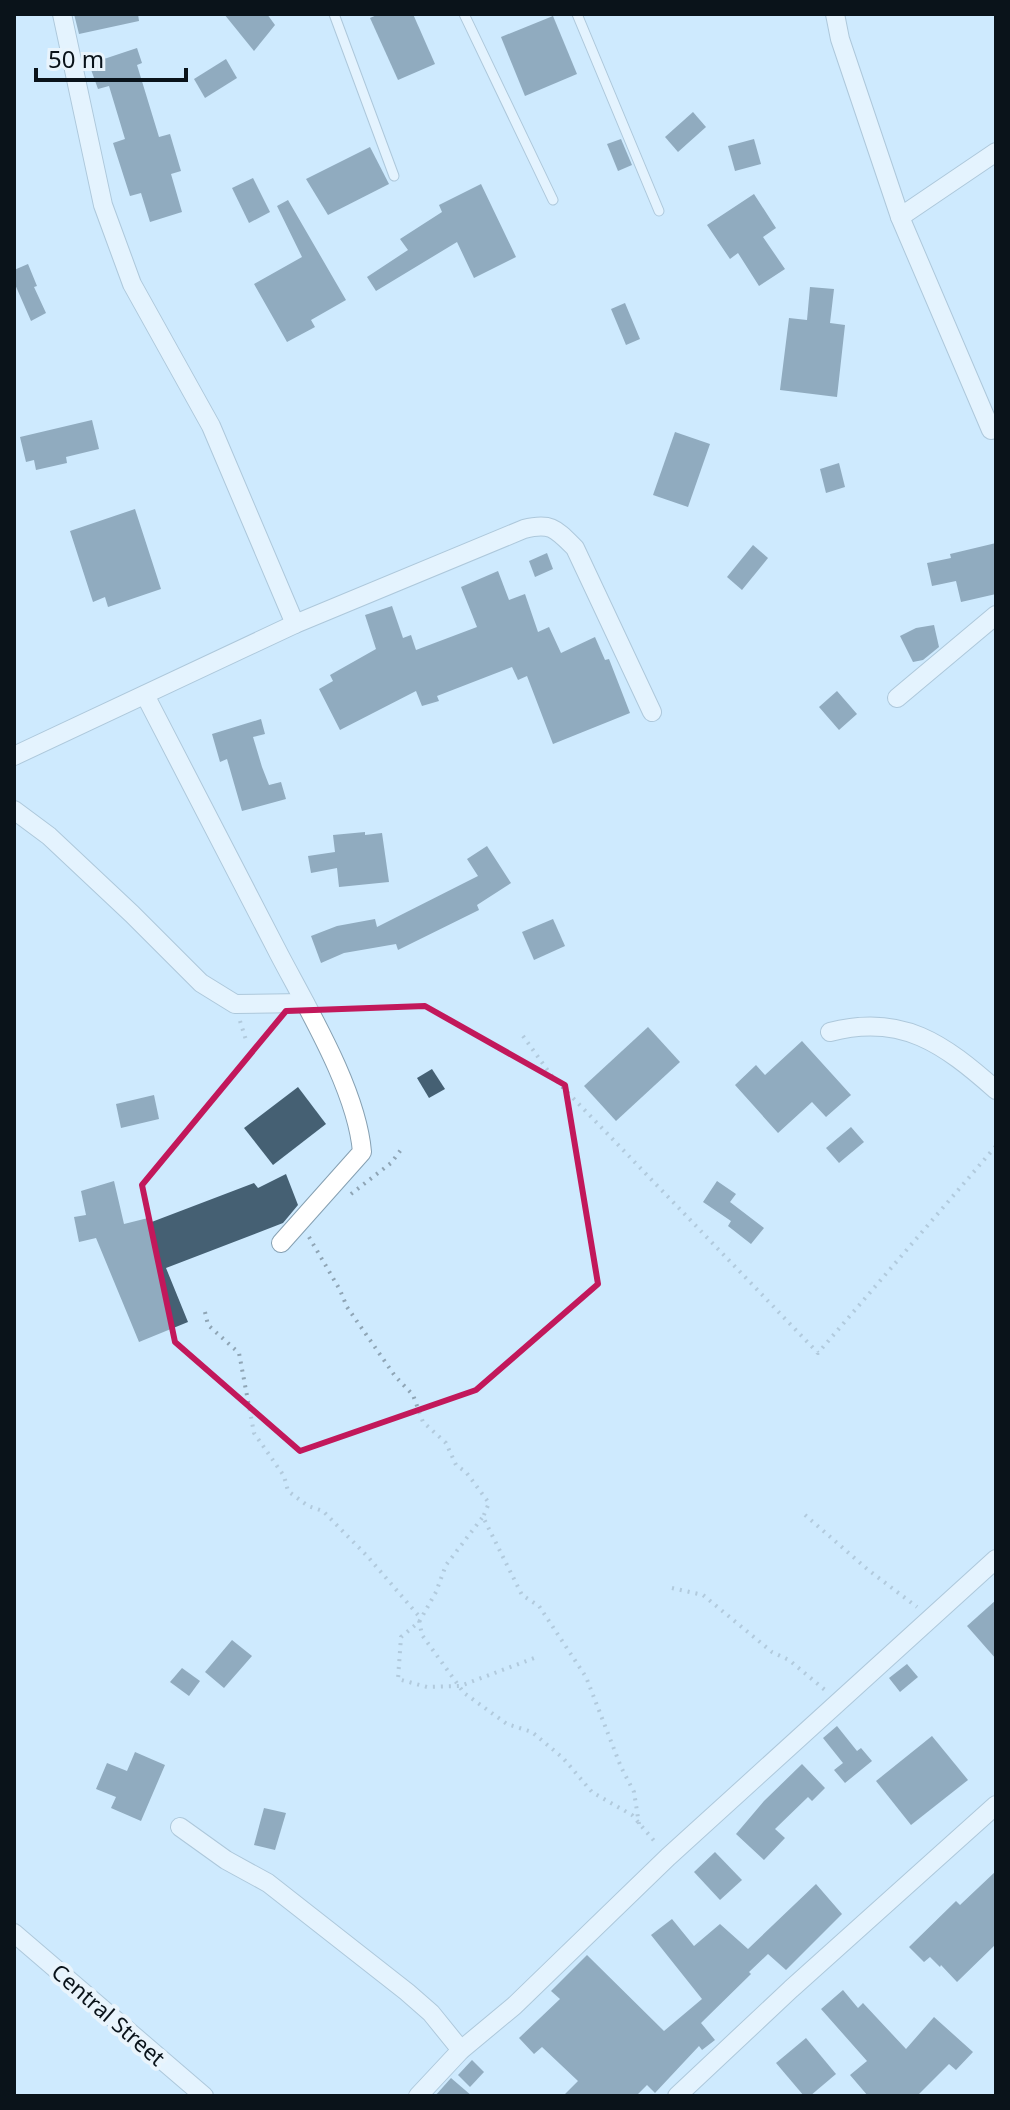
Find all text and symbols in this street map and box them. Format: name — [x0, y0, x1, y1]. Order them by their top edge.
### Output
scale bar — [36, 32, 186, 82]
text: 50 m — [48, 42, 104, 75]
street label: Central Street — [46, 1956, 172, 2072]

